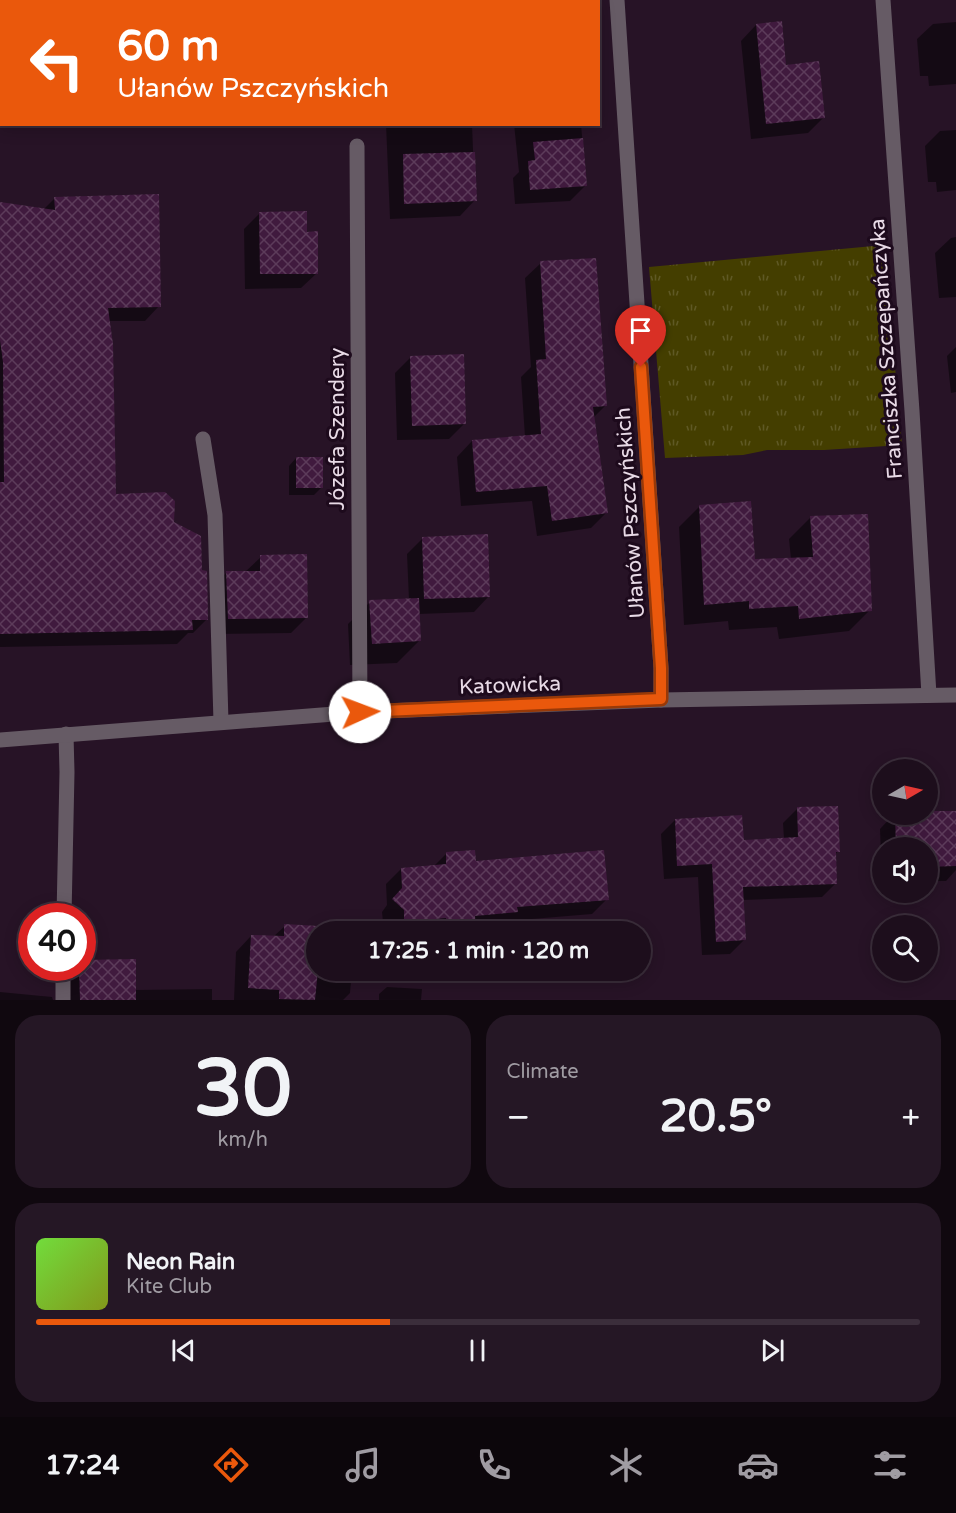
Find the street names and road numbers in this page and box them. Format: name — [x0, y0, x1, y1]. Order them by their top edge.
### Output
street label: Franciszka Szczepańczyka — [865, 218, 908, 480]
street label: Józefa Szendery — [325, 348, 350, 510]
street label: Ułanów Pszczyńskich — [611, 407, 650, 619]
street label: Katowicka — [459, 671, 562, 700]

